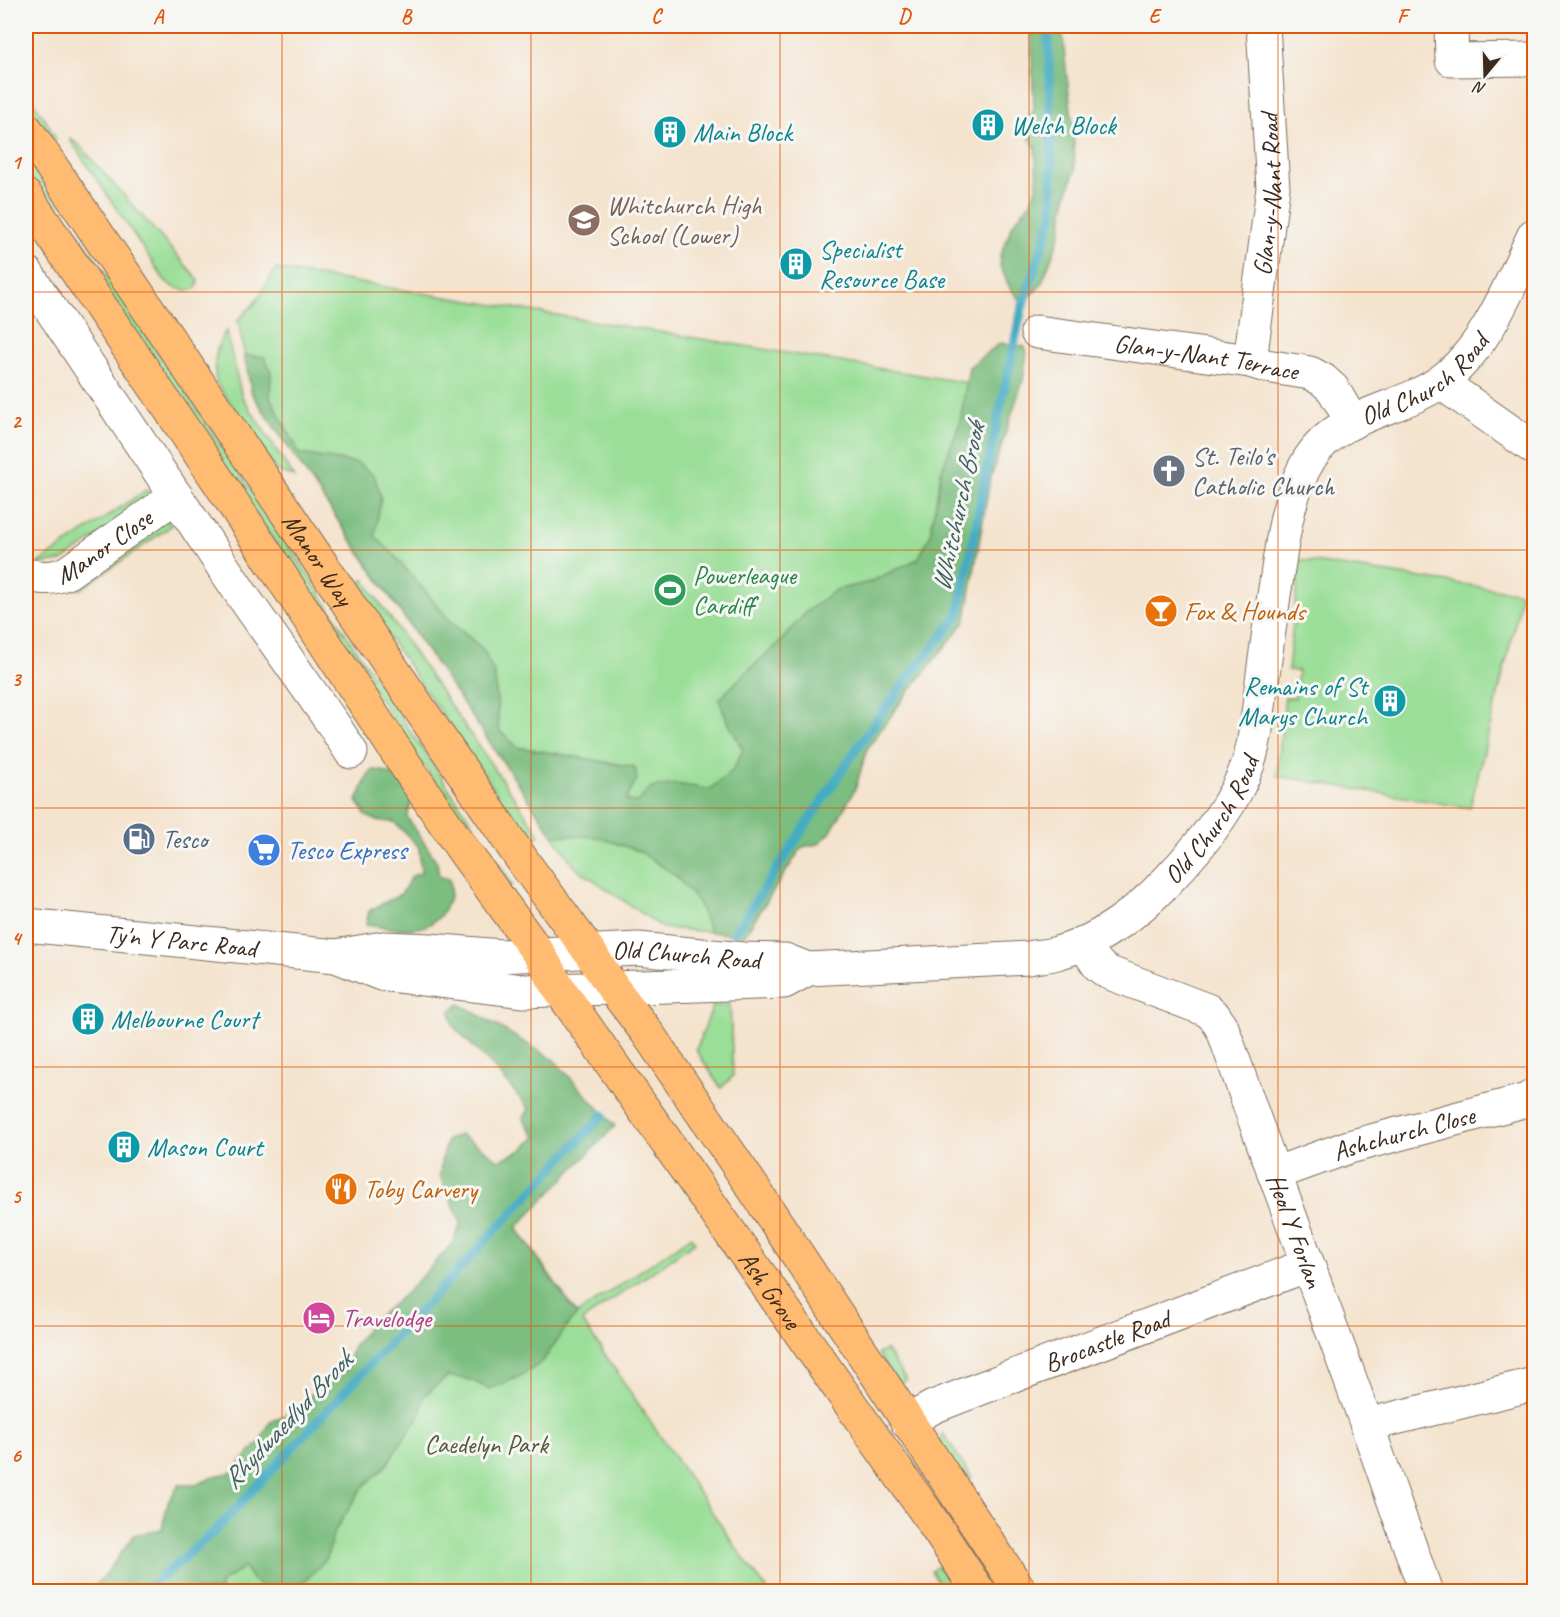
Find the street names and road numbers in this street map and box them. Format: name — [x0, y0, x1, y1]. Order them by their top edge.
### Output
street label: Glan-y-Nant Road — [1245, 108, 1290, 277]
street label: Old Church Road — [1356, 324, 1498, 433]
street label: Glan-y-Nant Terrace — [1112, 326, 1303, 388]
street label: Manor Close — [51, 500, 161, 592]
street label: Manor Way — [275, 507, 362, 614]
street label: Old Church Road — [1156, 749, 1267, 891]
street label: Ty'n Y Parc Road — [105, 917, 262, 965]
street label: Old Church Road — [611, 932, 764, 976]
street label: Ashchurch Close — [1328, 1098, 1479, 1168]
street label: Heol Y Forlan — [1259, 1169, 1332, 1293]
street label: Ash Grove — [731, 1244, 810, 1336]
street label: Brocastle Road — [1039, 1301, 1178, 1380]

